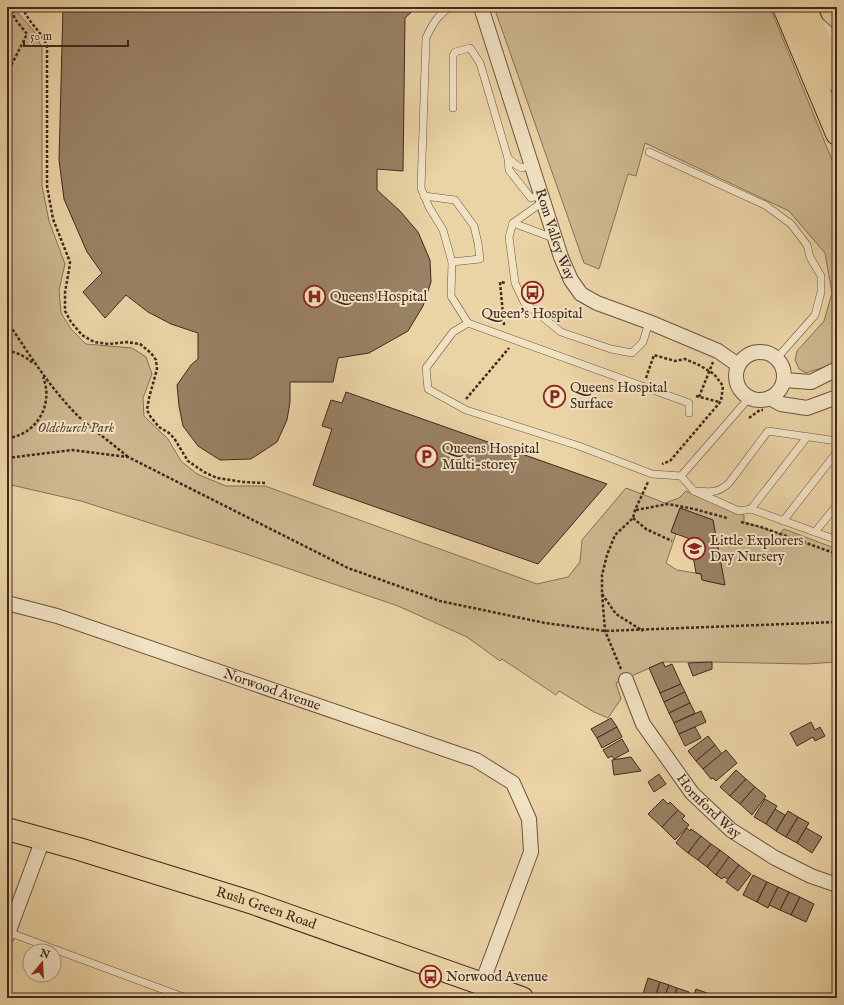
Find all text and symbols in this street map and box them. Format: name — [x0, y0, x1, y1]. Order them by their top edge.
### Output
scale bar — [24, 22, 128, 48]
text: 50 m — [30, 29, 52, 44]
street label: Rom Valley Way — [531, 186, 579, 283]
bus stop icon: Queen's Hospital — [519, 279, 545, 305]
hospital icon: Queens Hospital — [301, 284, 327, 310]
place label: Queens Hospital — [330, 288, 427, 306]
place label: Queen's Hospital — [482, 305, 583, 323]
place label: Queens Hospital Surface — [570, 379, 667, 413]
parking icon: Queens Hospital Surface — [541, 383, 567, 409]
park label: Oldchurch Park — [38, 419, 115, 437]
place label: Queens Hospital Multi-storey — [442, 440, 539, 474]
parking icon: Queens Hospital Multi-storey — [413, 444, 439, 470]
place label: Little Explorers Day Nursery — [710, 532, 804, 566]
school or university icon: Little Explorers Day Nursery — [681, 536, 707, 562]
street label: Norwood Avenue — [221, 665, 324, 715]
street label: Hornford Way — [672, 770, 744, 843]
street label: Rush Green Road — [214, 883, 319, 934]
north arrow — [22, 943, 62, 983]
text: N — [37, 946, 52, 963]
bus stop icon: Norwood Avenue — [418, 964, 444, 990]
place label: Norwood Avenue — [446, 968, 548, 986]

